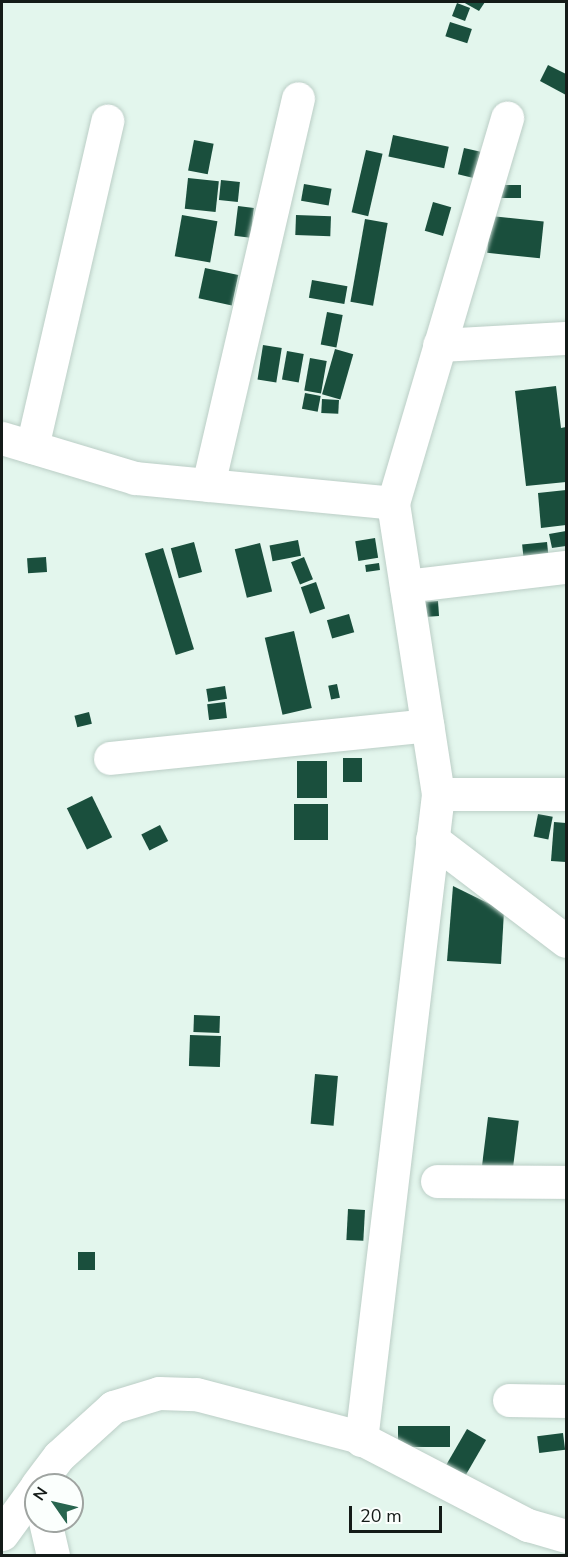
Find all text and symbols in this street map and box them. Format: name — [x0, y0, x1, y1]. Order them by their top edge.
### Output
north arrow — [24, 1473, 84, 1533]
text: N — [28, 1483, 53, 1505]
scale bar — [352, 1494, 445, 1532]
text: 20 m — [360, 1504, 402, 1528]

